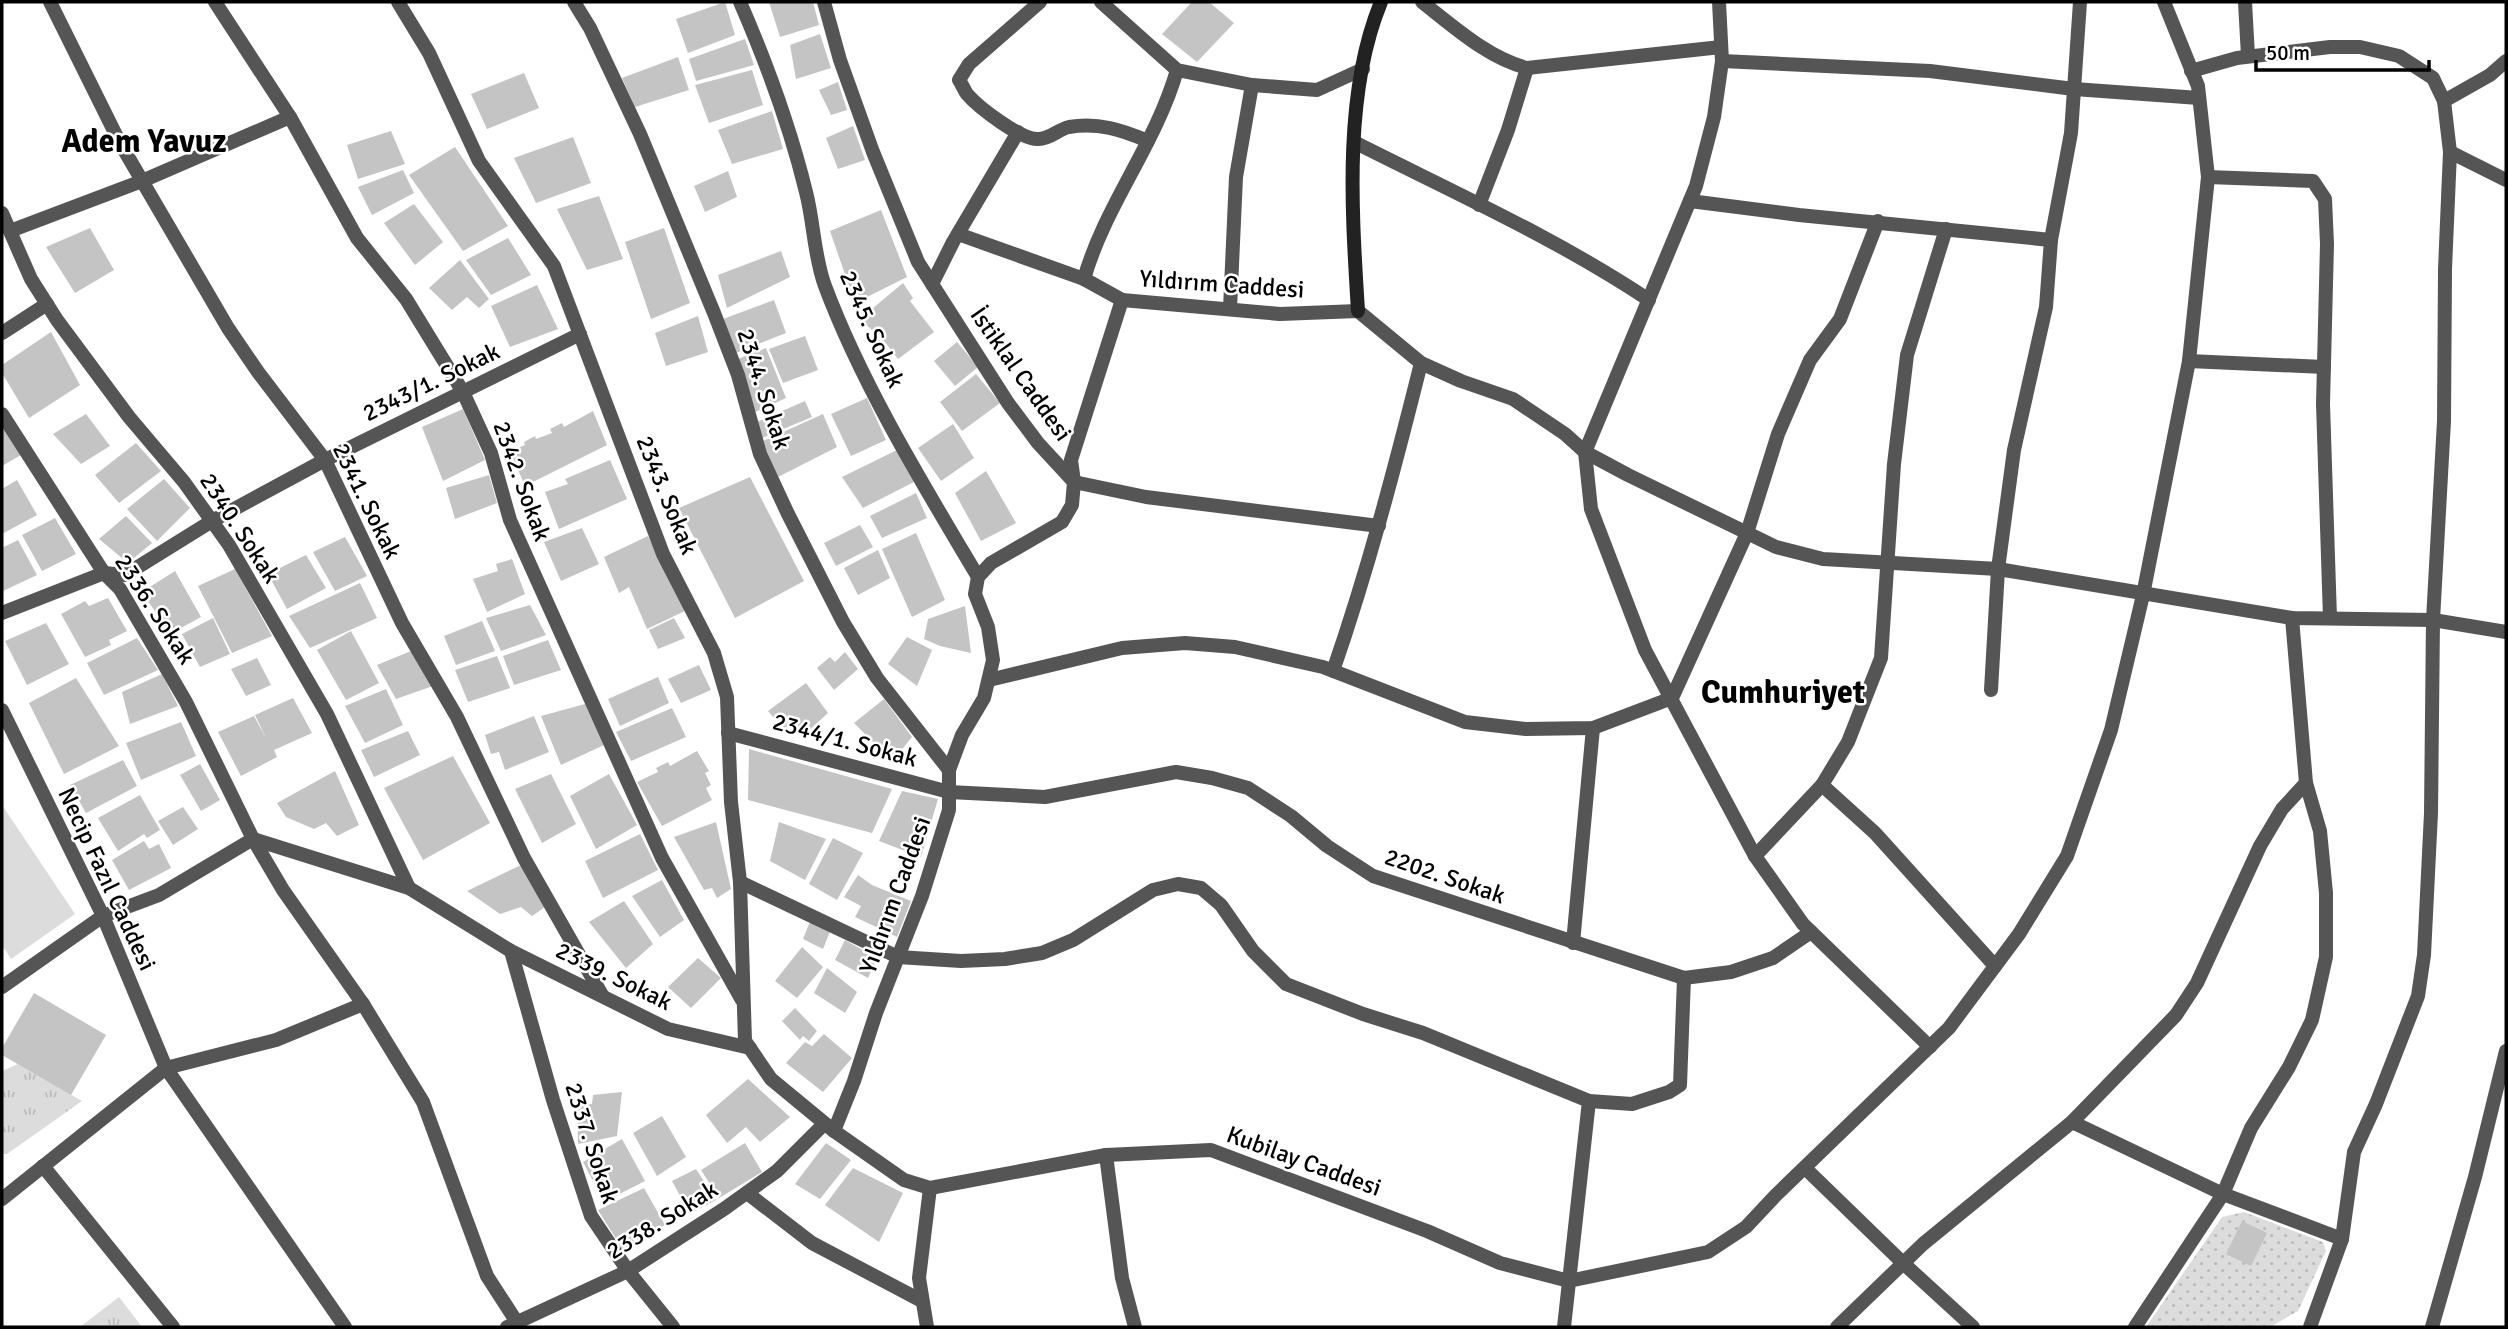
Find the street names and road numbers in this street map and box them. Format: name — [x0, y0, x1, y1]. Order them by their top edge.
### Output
street label: Yıldırım Caddesi — [1139, 263, 1305, 305]
street label: 2345. Sokak — [833, 266, 911, 392]
street label: İstiklal Caddesi — [964, 301, 1078, 447]
street label: 2344. Sokak — [730, 325, 798, 453]
street label: 2343/1. Sokak — [358, 336, 504, 428]
street label: 2342. Sokak — [486, 417, 558, 545]
street label: 2343. Sokak — [630, 431, 704, 559]
street label: 2341. Sokak — [326, 438, 408, 564]
street label: 2340. Sokak — [193, 467, 287, 589]
street label: 2336. Sokak — [108, 548, 202, 670]
street label: 2344/1. Sokak — [769, 706, 921, 774]
street label: Necip Fazıl Caddesi — [51, 783, 163, 975]
street label: Yıldırım Caddesi — [853, 812, 937, 978]
street label: 2202. Sokak — [1381, 841, 1509, 911]
street label: 2339. Sokak — [551, 935, 677, 1017]
street label: 2337. Sokak — [558, 1079, 626, 1207]
street label: Kubilay Caddesi — [1223, 1119, 1385, 1203]
street label: 2338. Sokak — [601, 1174, 723, 1266]

